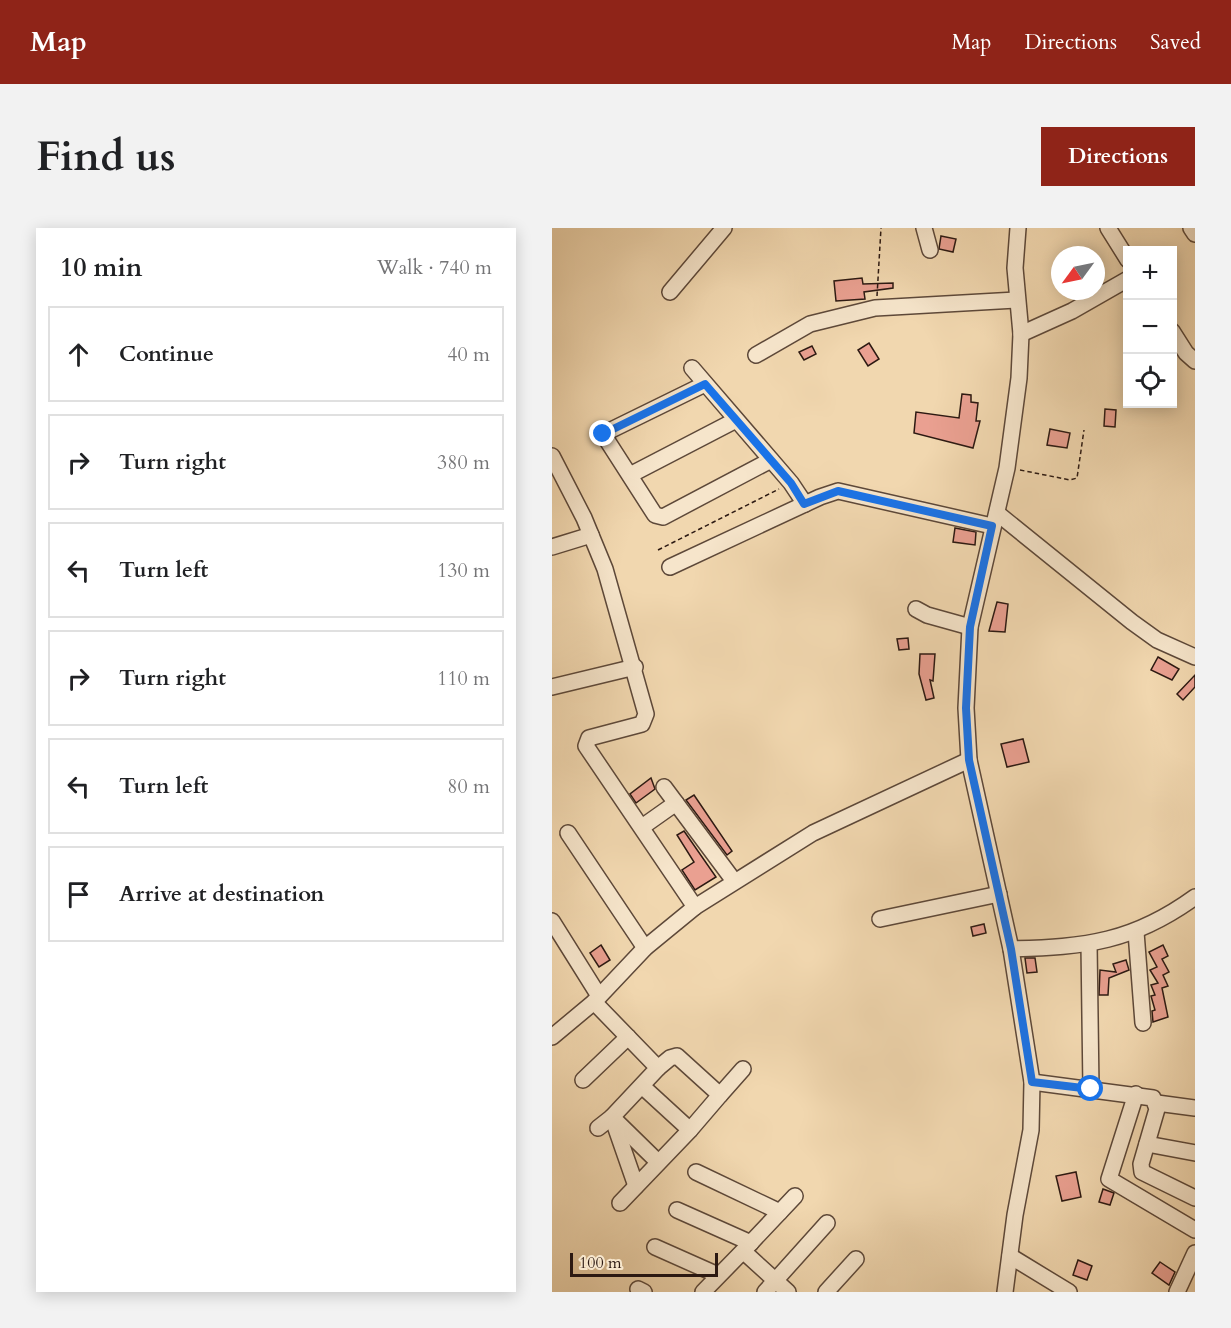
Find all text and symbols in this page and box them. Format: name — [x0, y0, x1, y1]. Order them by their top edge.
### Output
text: Map — [30, 23, 87, 61]
text: Map — [951, 28, 991, 57]
text: Directions — [1024, 28, 1117, 57]
text: Saved — [1150, 28, 1201, 57]
button: Directions — [1041, 127, 1195, 186]
text: Find us — [36, 128, 176, 185]
north arrow — [1051, 246, 1105, 300]
map controls — [1123, 246, 1177, 408]
button: + — [1123, 246, 1177, 300]
text: 10 min — [60, 250, 143, 285]
text: Walk · 740 m — [377, 254, 492, 281]
button: − — [1123, 300, 1177, 354]
icon: ahead — [62, 338, 95, 371]
text: Continue — [119, 339, 214, 369]
text: 40 m — [447, 341, 490, 368]
button: locate — [1123, 354, 1177, 408]
route end — [589, 420, 615, 446]
icon: right — [62, 446, 95, 479]
text: Turn right — [119, 447, 226, 477]
text: 380 m — [437, 449, 490, 476]
icon: left — [62, 554, 95, 587]
text: Turn left — [119, 555, 208, 585]
text: 130 m — [437, 557, 490, 584]
icon: right — [62, 662, 95, 695]
text: Turn right — [119, 663, 226, 693]
text: 110 m — [437, 665, 490, 692]
icon: left — [62, 770, 95, 803]
text: Turn left — [119, 771, 208, 801]
text: 80 m — [447, 773, 490, 800]
icon: arrive — [62, 878, 95, 911]
text: Arrive at destination — [119, 879, 324, 909]
route start — [1077, 1075, 1103, 1101]
scale bar — [570, 1250, 718, 1278]
text: 100 m — [579, 1252, 621, 1274]

